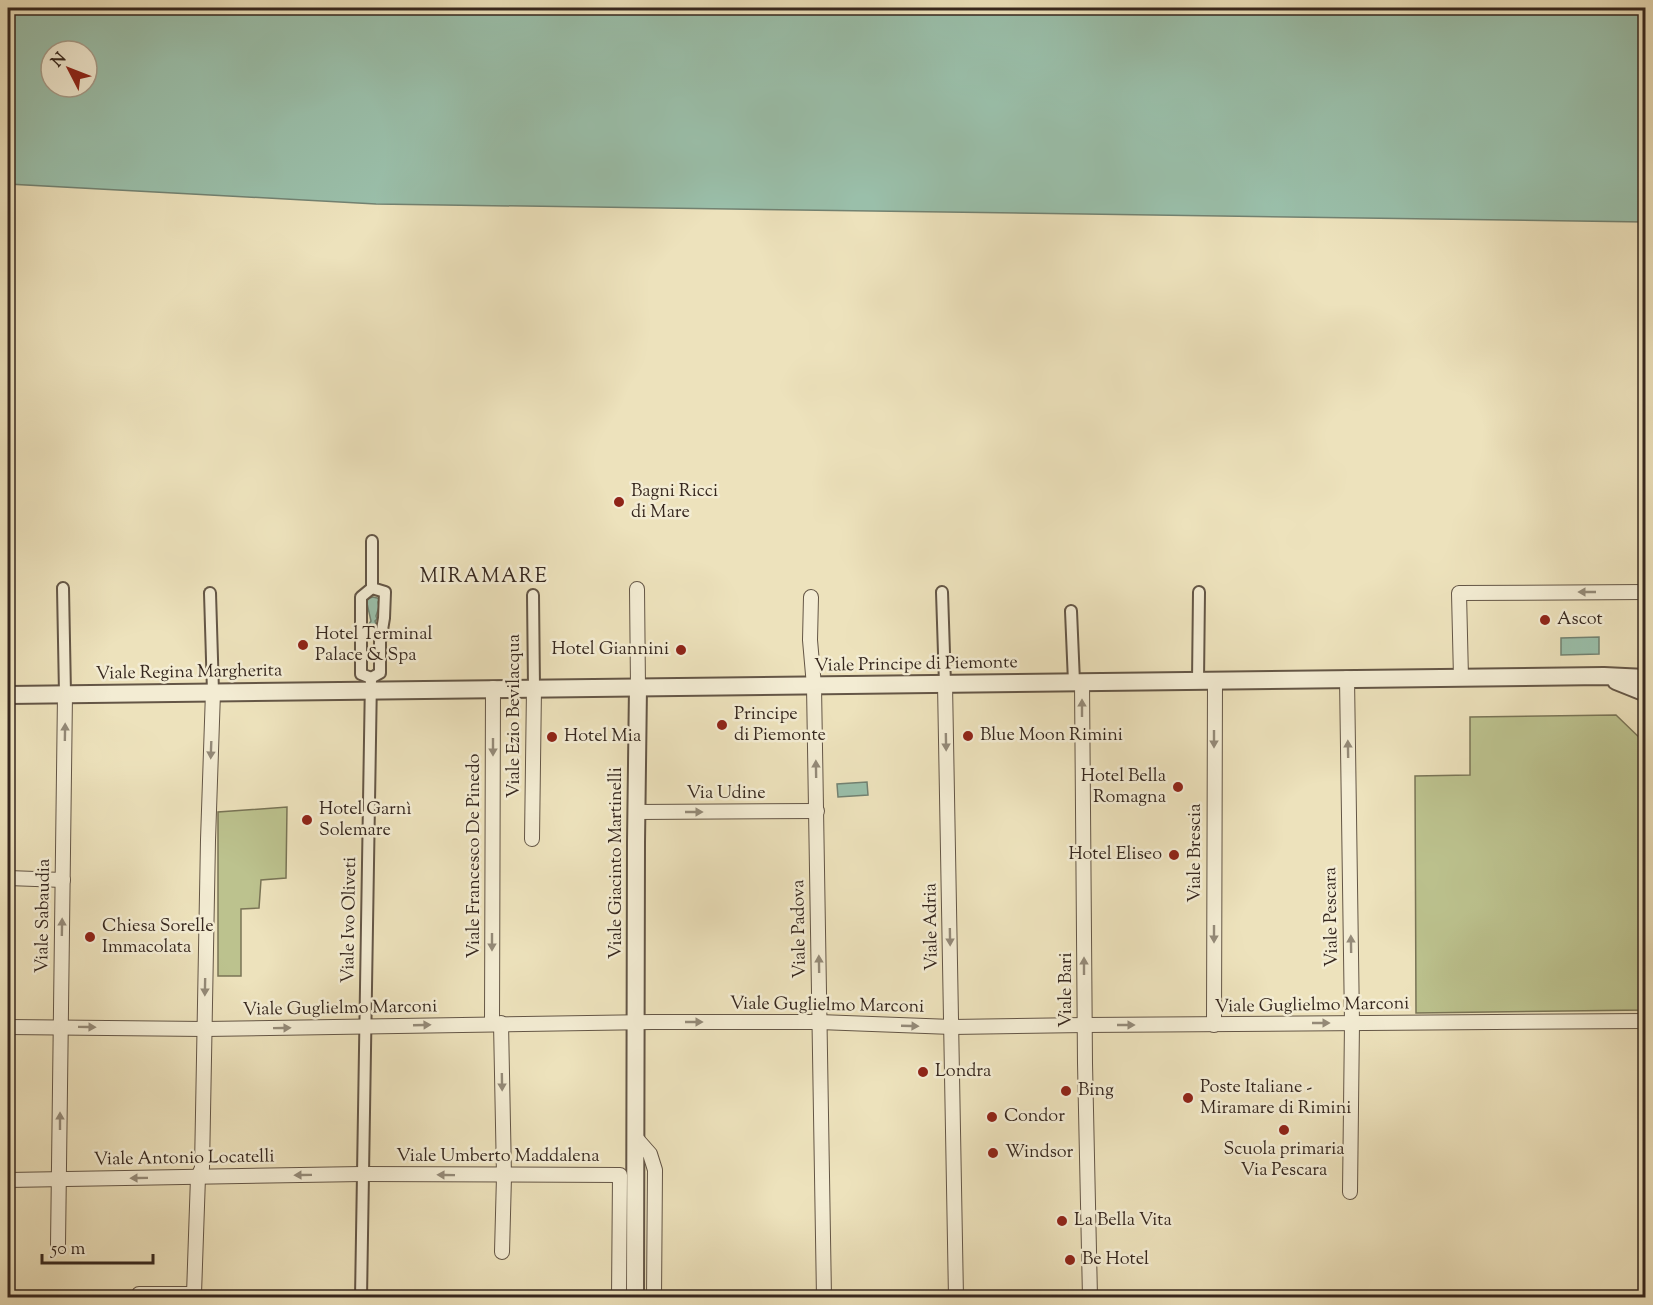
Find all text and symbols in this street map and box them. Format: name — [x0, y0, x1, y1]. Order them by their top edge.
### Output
north arrow — [39, 39, 99, 99]
text: N — [47, 48, 73, 73]
place label: Bagni Ricci di Mare — [631, 479, 718, 526]
marker: Bagni Ricci di Mare — [612, 495, 626, 509]
district label: MIRAMARE — [420, 563, 548, 592]
one-way arrow — [1578, 587, 1597, 597]
place label: Ascot — [1557, 607, 1603, 633]
marker: Ascot — [1538, 613, 1552, 627]
place label: Hotel Terminal Palace & Spa — [315, 622, 432, 669]
street label: Viale Ezio Bevilacqua — [502, 634, 528, 798]
place label: Hotel Giannini — [551, 637, 669, 663]
marker: Hotel Terminal Palace & Spa — [296, 638, 310, 652]
marker: Hotel Giannini — [674, 643, 688, 657]
street label: Viale Principe di Piemonte — [814, 650, 1018, 680]
street label: Viale Regina Margherita — [96, 658, 282, 688]
one-way arrow — [1077, 699, 1087, 718]
place label: Principe di Piemonte — [734, 702, 826, 749]
marker: Principe di Piemonte — [715, 718, 729, 732]
one-way arrow — [60, 722, 70, 741]
place label: Blue Moon Rimini — [980, 723, 1123, 749]
place label: Hotel Mia — [564, 724, 641, 750]
marker: Blue Moon Rimini — [961, 729, 975, 743]
one-way arrow — [1210, 729, 1219, 748]
marker: Hotel Mia — [545, 730, 559, 744]
one-way arrow — [942, 733, 951, 752]
one-way arrow — [488, 737, 498, 756]
one-way arrow — [1343, 739, 1353, 758]
one-way arrow — [206, 741, 215, 760]
street label: Viale Francesco De Pinedo — [462, 753, 488, 958]
one-way arrow — [811, 759, 821, 778]
place label: Hotel Bella Romagna — [1081, 764, 1166, 811]
street label: Viale Giacinto Martinelli — [604, 767, 630, 959]
marker: Hotel Bella Romagna — [1171, 780, 1185, 794]
street label: Via Udine — [686, 781, 766, 807]
place label: Hotel Garnì Solemare — [319, 797, 412, 844]
street label: Viale Brescia — [1183, 803, 1209, 903]
one-way arrow — [685, 807, 704, 817]
marker: Hotel Garnì Solemare — [300, 813, 314, 827]
place label: Hotel Eliseo — [1068, 842, 1162, 868]
marker: Hotel Eliseo — [1167, 848, 1181, 862]
street label: Viale Ivo Oliveti — [336, 857, 364, 983]
street label: Viale Sabaudia — [30, 858, 58, 974]
street label: Viale Pescara — [1318, 867, 1346, 967]
street label: Viale Padova — [786, 879, 814, 979]
street label: Viale Adria — [918, 883, 946, 971]
place label: Chiesa Sorelle Immacolata — [102, 914, 214, 961]
one-way arrow — [58, 917, 67, 936]
one-way arrow — [1209, 924, 1219, 943]
one-way arrow — [946, 928, 955, 947]
marker: Chiesa Sorelle Immacolata — [83, 930, 97, 944]
one-way arrow — [487, 932, 497, 951]
one-way arrow — [1346, 934, 1355, 953]
street label: Viale Bari — [1054, 952, 1080, 1028]
one-way arrow — [814, 954, 824, 973]
one-way arrow — [1079, 957, 1089, 976]
one-way arrow — [201, 978, 210, 997]
street label: Viale Guglielmo Marconi — [729, 991, 925, 1021]
street label: Viale Guglielmo Marconi — [1214, 991, 1410, 1021]
street label: Viale Guglielmo Marconi — [242, 994, 438, 1024]
one-way arrow — [685, 1017, 704, 1027]
one-way arrow — [1312, 1019, 1331, 1028]
one-way arrow — [1117, 1020, 1136, 1030]
one-way arrow — [413, 1021, 432, 1030]
one-way arrow — [901, 1021, 920, 1030]
one-way arrow — [77, 1023, 96, 1032]
one-way arrow — [272, 1023, 291, 1033]
place label: Londra — [935, 1059, 991, 1085]
marker: Londra — [916, 1065, 930, 1079]
one-way arrow — [497, 1072, 507, 1091]
place label: Poste Italiane - Miramare di Rimini — [1200, 1075, 1351, 1122]
place label: Bing — [1078, 1078, 1114, 1104]
marker: Bing — [1059, 1084, 1073, 1098]
marker: Poste Italiane - Miramare di Rimini — [1181, 1091, 1195, 1105]
place label: Condor — [1004, 1104, 1065, 1130]
marker: Condor — [985, 1110, 999, 1124]
one-way arrow — [55, 1112, 65, 1131]
marker: Scuola primaria Via Pescara — [1277, 1123, 1291, 1137]
place label: Scuola primaria Via Pescara — [1223, 1137, 1345, 1184]
place label: Windsor — [1005, 1140, 1074, 1166]
street label: Viale Antonio Locatelli — [93, 1144, 275, 1174]
street label: Viale Umberto Maddalena — [396, 1144, 600, 1170]
marker: Windsor — [986, 1146, 1000, 1160]
one-way arrow — [294, 1170, 313, 1180]
one-way arrow — [436, 1170, 455, 1180]
one-way arrow — [130, 1173, 149, 1183]
place label: La Bella Vita — [1074, 1208, 1172, 1234]
marker: La Bella Vita — [1055, 1214, 1069, 1228]
scale bar — [42, 1227, 153, 1265]
text: 50 m — [50, 1237, 86, 1263]
place label: Be Hotel — [1082, 1247, 1149, 1273]
marker: Be Hotel — [1063, 1253, 1077, 1267]

